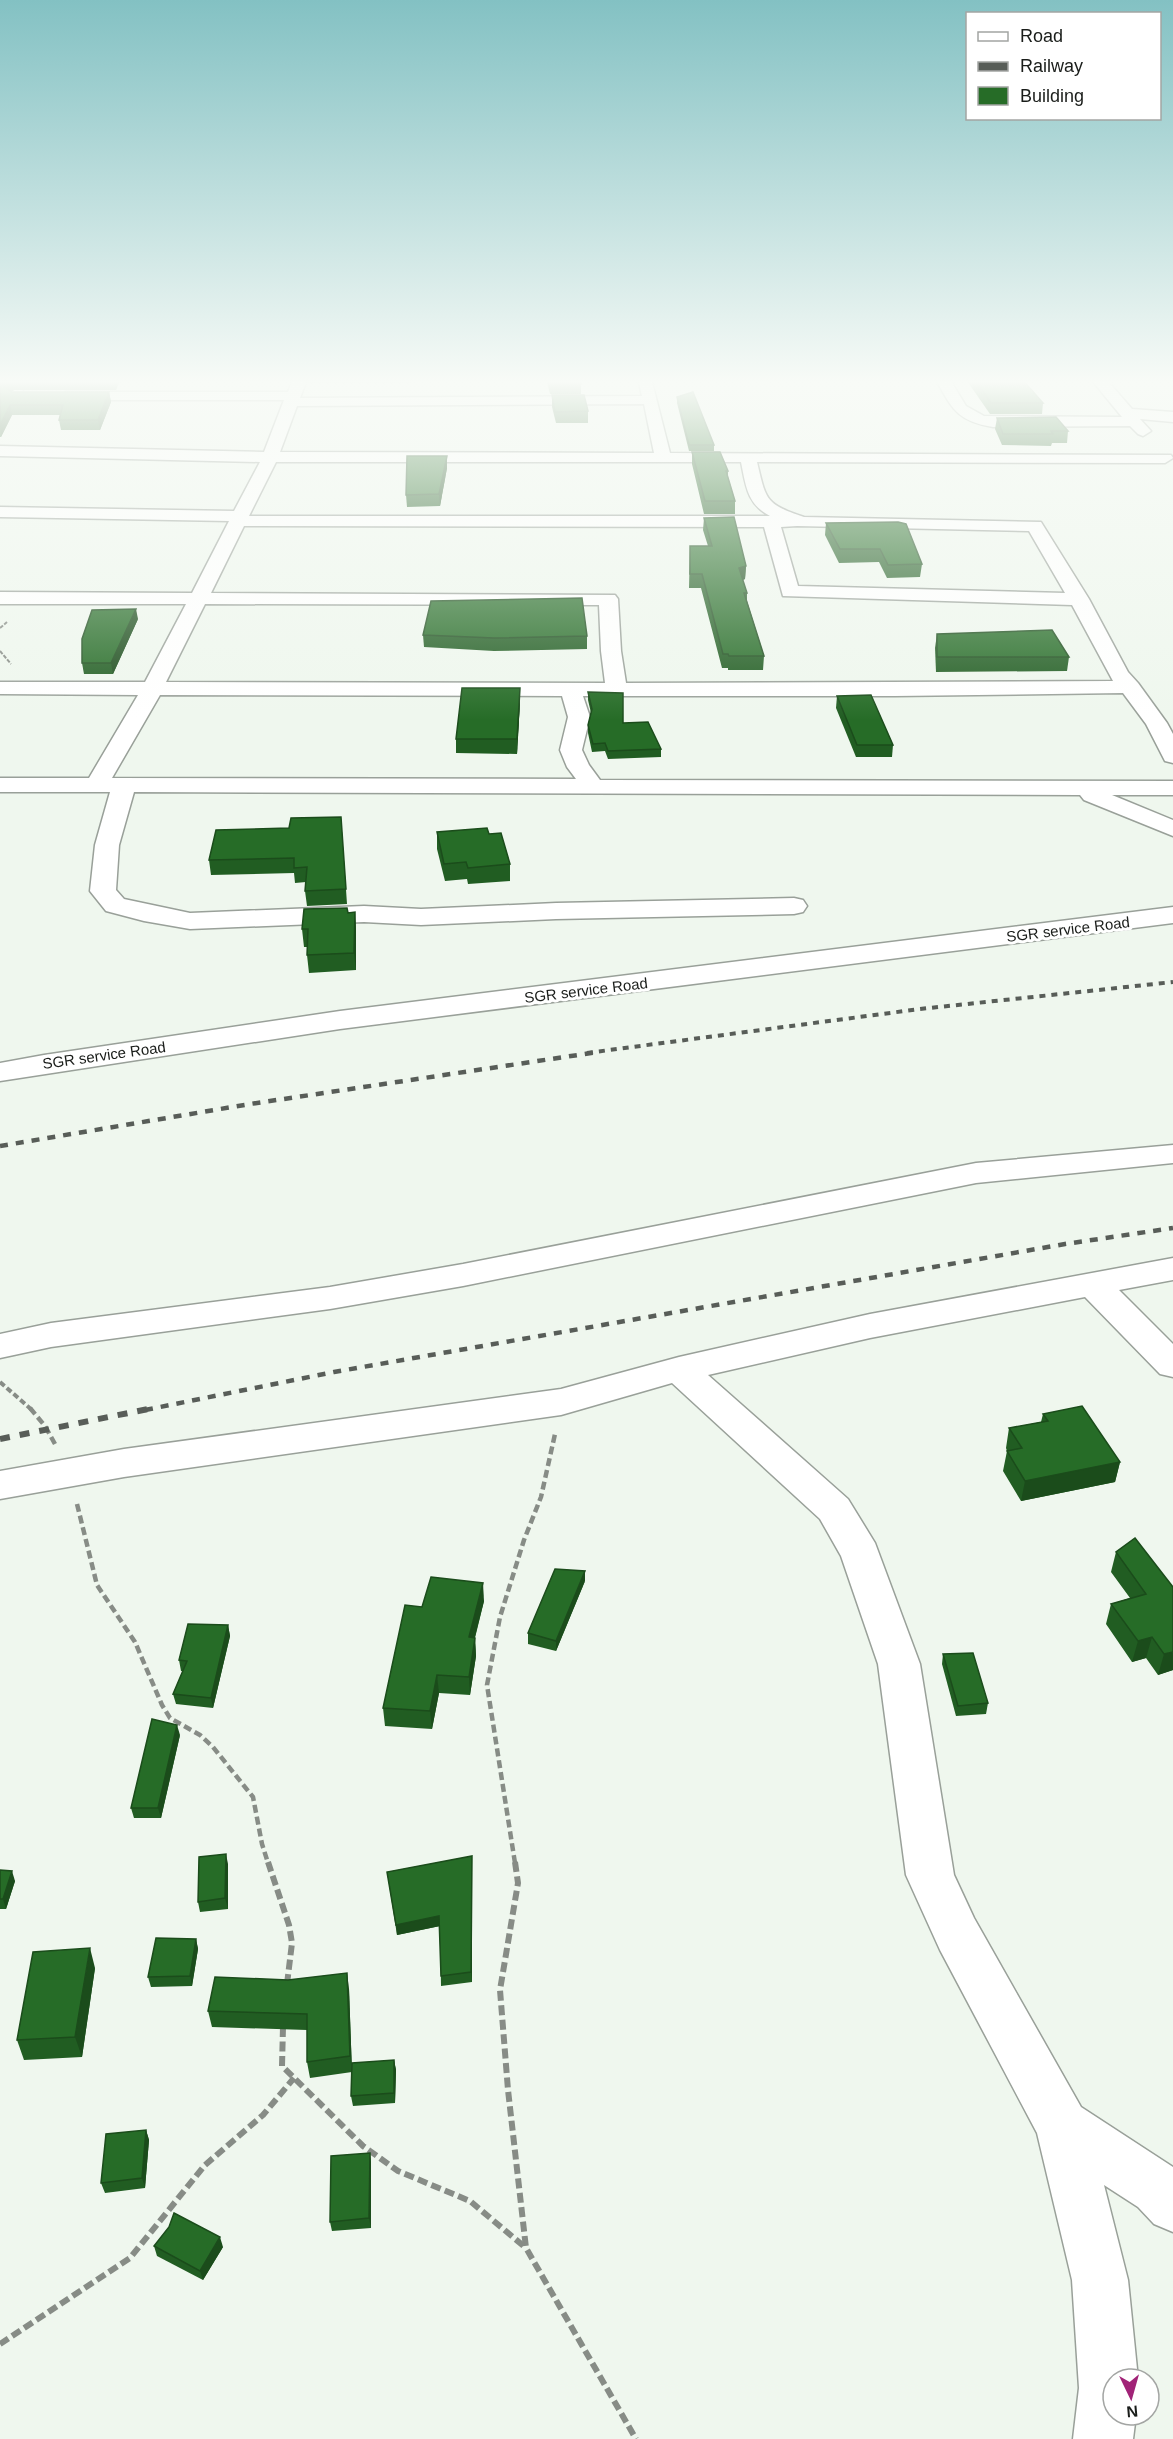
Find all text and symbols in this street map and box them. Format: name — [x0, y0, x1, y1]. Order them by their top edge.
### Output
legend — [966, 12, 1161, 120]
text: Road — [1020, 26, 1063, 46]
text: Railway — [1020, 56, 1083, 76]
text: Building — [1020, 86, 1084, 106]
street label: SGR service Road — [1005, 913, 1131, 945]
street label: SGR service Road — [523, 974, 649, 1006]
street label: SGR service Road — [41, 1038, 167, 1072]
north arrow — [1101, 2367, 1161, 2427]
text: N — [1126, 2402, 1139, 2420]

